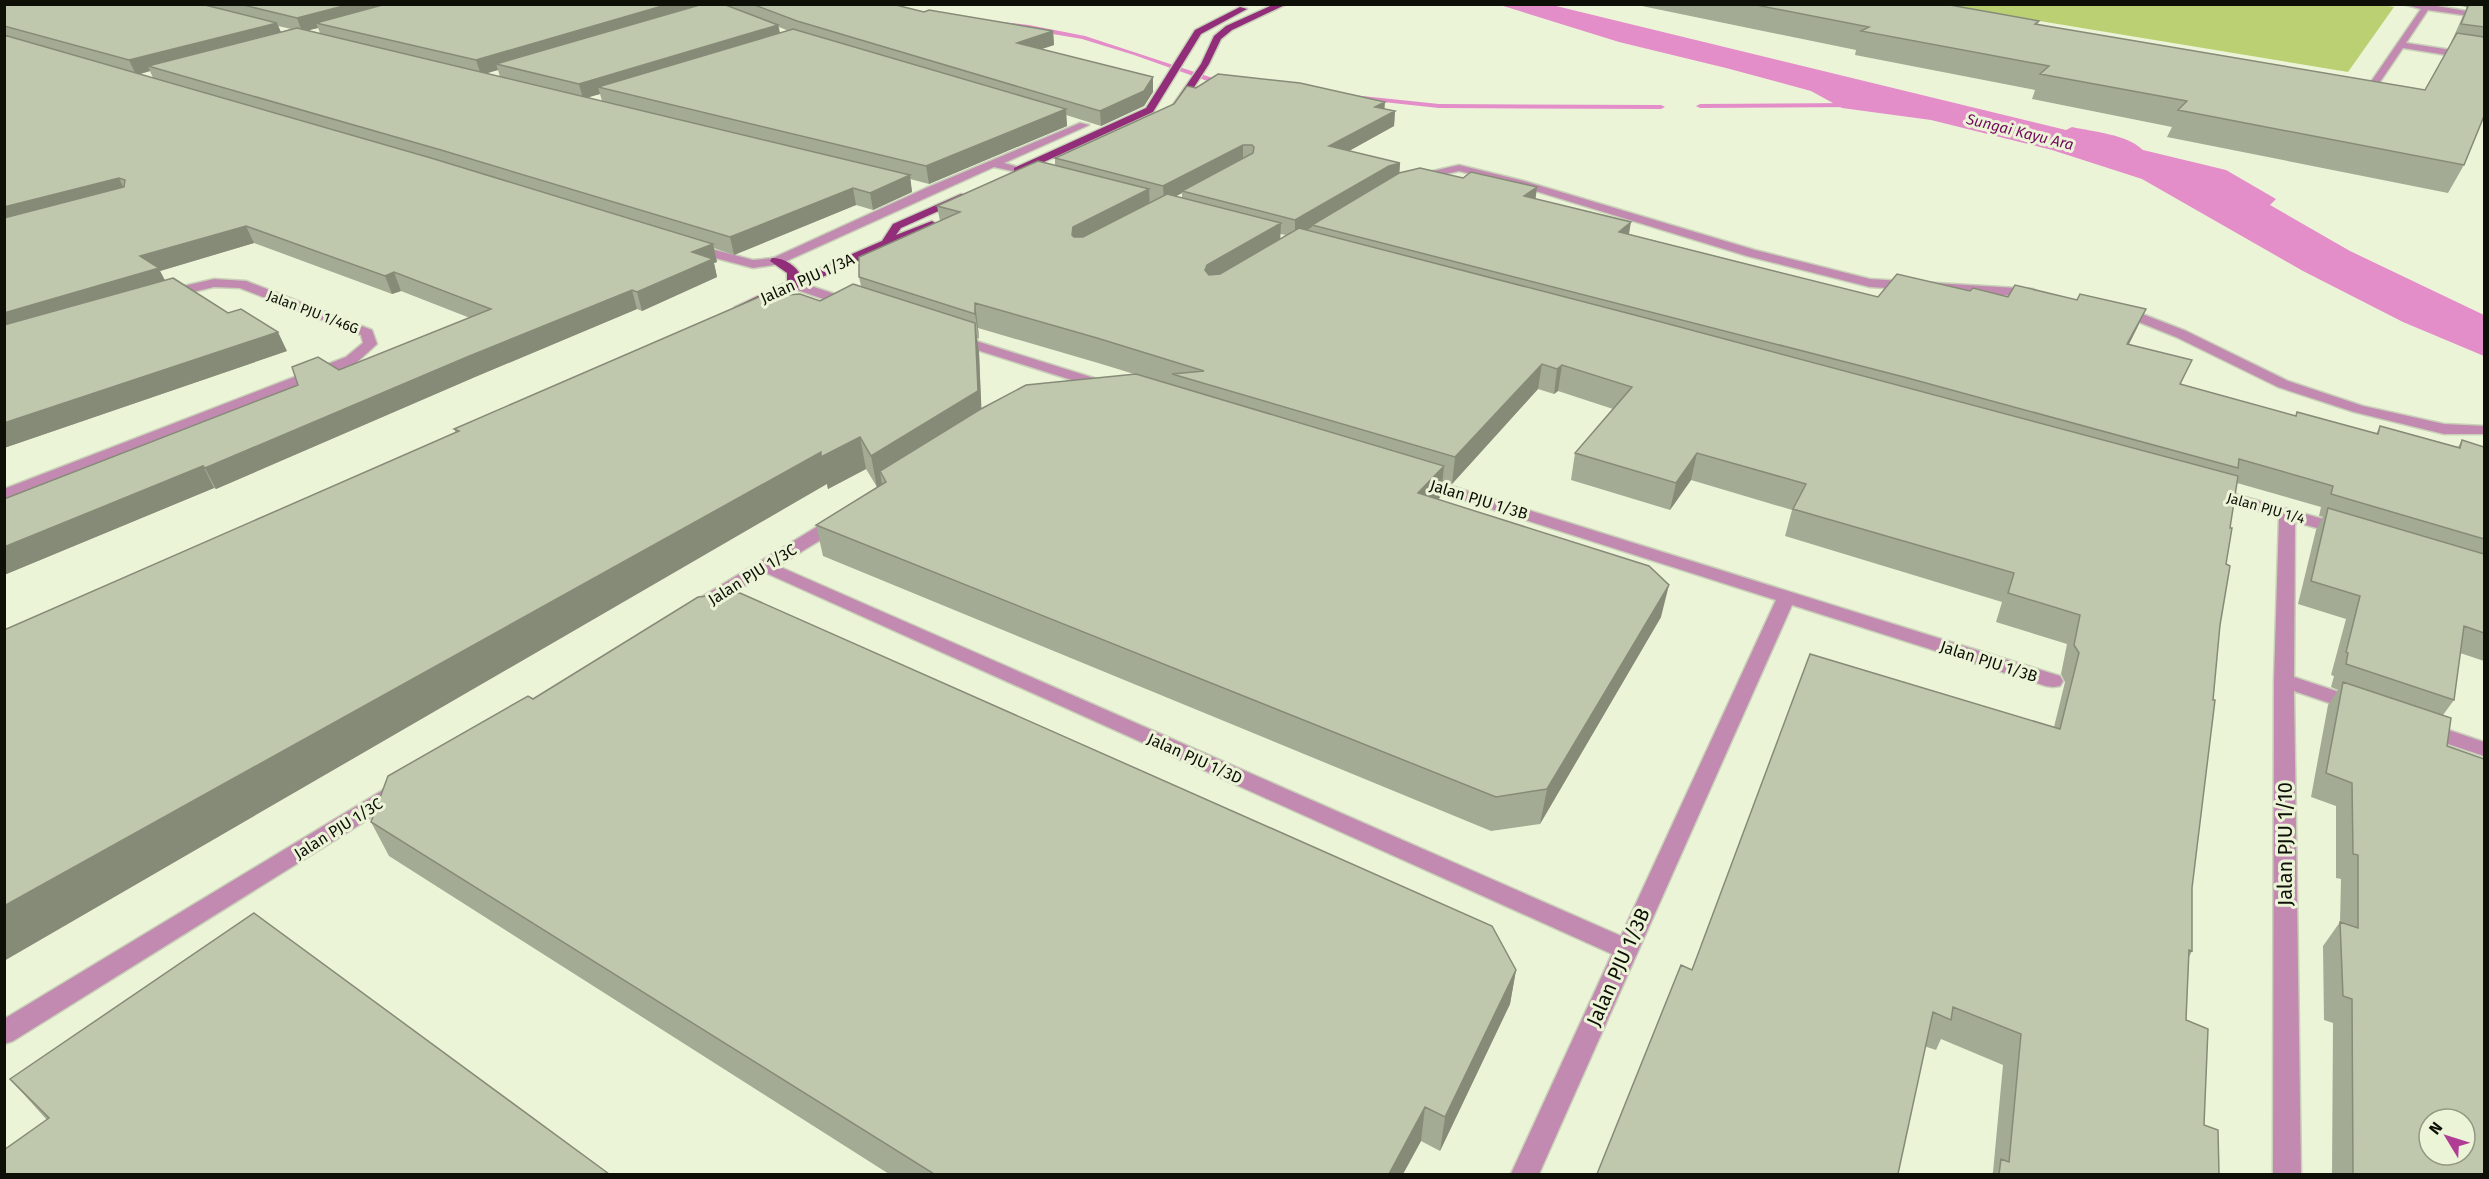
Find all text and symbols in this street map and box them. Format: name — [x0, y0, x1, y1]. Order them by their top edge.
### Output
water label: Sungai Kayu Ara — [1964, 110, 2075, 154]
street label: Jalan PJU 1/3A — [757, 249, 858, 308]
street label: Jalan PJU 1/46G — [265, 287, 361, 338]
street label: Jalan PJU 1/3B — [1428, 476, 1530, 523]
street label: Jalan PJU 1/4 — [2225, 489, 2307, 528]
street label: Jalan PJU 1/3C — [705, 540, 800, 609]
street label: Jalan PJU 1/3B — [1938, 637, 2040, 686]
street label: Jalan PJU 1/3D — [1144, 729, 1245, 788]
street label: Jalan PJU 1/10 — [2273, 782, 2297, 906]
street label: Jalan PJU 1/3C — [291, 794, 386, 863]
street label: Jalan PJU 1/3B — [1581, 904, 1655, 1030]
north arrow — [2417, 1107, 2477, 1167]
text: N — [2425, 1118, 2446, 1138]

